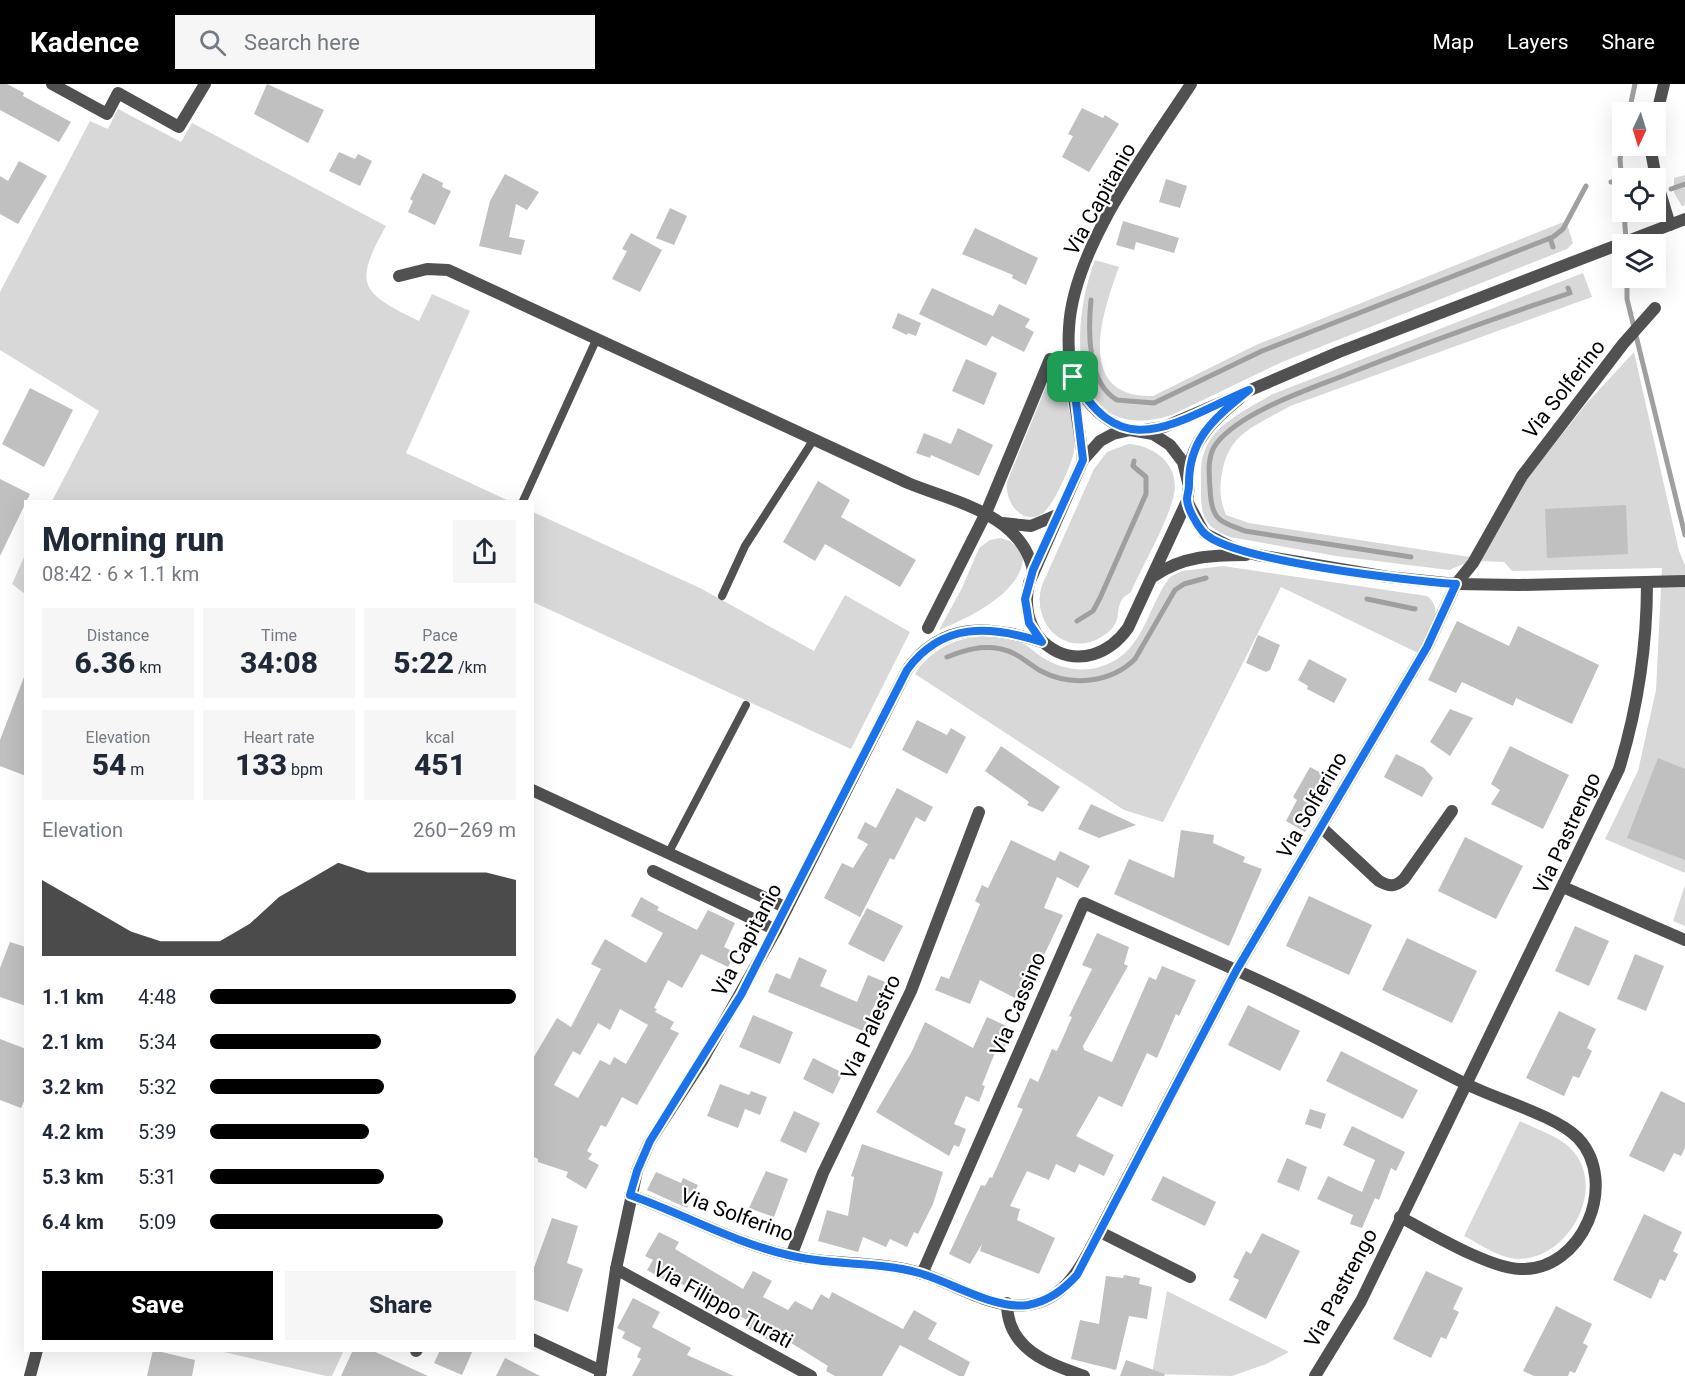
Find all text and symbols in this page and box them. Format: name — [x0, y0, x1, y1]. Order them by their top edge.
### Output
search box — [175, 15, 595, 69]
text: Kadence — [30, 26, 139, 59]
icon: search — [196, 26, 229, 59]
text: Search here — [244, 30, 360, 55]
text: Map — [1432, 30, 1474, 54]
text: Layers — [1507, 30, 1568, 54]
text: Share — [1601, 30, 1655, 54]
north arrow — [1612, 102, 1666, 156]
map controls — [1612, 102, 1666, 288]
street label: Via Capitanio — [1059, 139, 1141, 259]
button: locate — [1612, 168, 1666, 222]
button: layers — [1612, 234, 1666, 288]
street label: Via Solferino — [1518, 335, 1610, 443]
pin — [1047, 351, 1098, 402]
icon: arrive — [1056, 360, 1089, 393]
text: Morning run — [42, 520, 224, 559]
button: share — [453, 520, 516, 583]
text: 08:42 · 6 × 1.1 km — [42, 562, 199, 586]
text: Distance — [87, 626, 149, 645]
text: Time — [261, 626, 297, 645]
text: Pace — [422, 626, 458, 645]
text: 6.36 — [75, 645, 135, 680]
text: 34:08 — [240, 645, 318, 680]
text: 5:22 — [393, 645, 454, 680]
text: km — [135, 658, 161, 677]
text: /km — [454, 658, 487, 677]
text: Elevation — [86, 728, 150, 747]
text: Heart rate — [243, 728, 315, 747]
text: kcal — [426, 728, 454, 747]
text: 54 — [92, 747, 126, 782]
text: 133 — [235, 747, 287, 782]
text: 451 — [414, 747, 466, 782]
street label: Via Solferino — [1272, 748, 1352, 862]
text: m — [126, 760, 144, 779]
text: bpm — [287, 760, 323, 779]
street label: Via Pastrengo — [1528, 769, 1606, 897]
text: Elevation — [42, 818, 123, 842]
text: 260–269 m — [413, 818, 516, 842]
street label: Via Capitanio — [707, 880, 787, 1000]
street label: Via Cassino — [985, 948, 1051, 1060]
street label: Via Palestro — [836, 971, 906, 1083]
text: 1.1 km — [42, 985, 104, 1009]
text: 4:48 — [138, 985, 177, 1009]
text: 2.1 km — [42, 1030, 104, 1054]
text: 5:34 — [138, 1030, 177, 1054]
text: 3.2 km — [42, 1075, 104, 1099]
text: 5:32 — [138, 1075, 177, 1099]
text: 4.2 km — [42, 1120, 104, 1144]
text: 5:39 — [138, 1120, 177, 1144]
text: 5.3 km — [42, 1165, 104, 1189]
text: 5:31 — [138, 1165, 177, 1189]
street label: Via Solferino — [677, 1183, 797, 1247]
text: 6.4 km — [42, 1210, 104, 1234]
text: 5:09 — [138, 1210, 177, 1234]
street label: Via Pastrengo — [1300, 1225, 1382, 1351]
street label: Via Filippo Turati — [649, 1257, 797, 1353]
button: Save — [42, 1271, 273, 1340]
button: Share — [285, 1271, 516, 1340]

